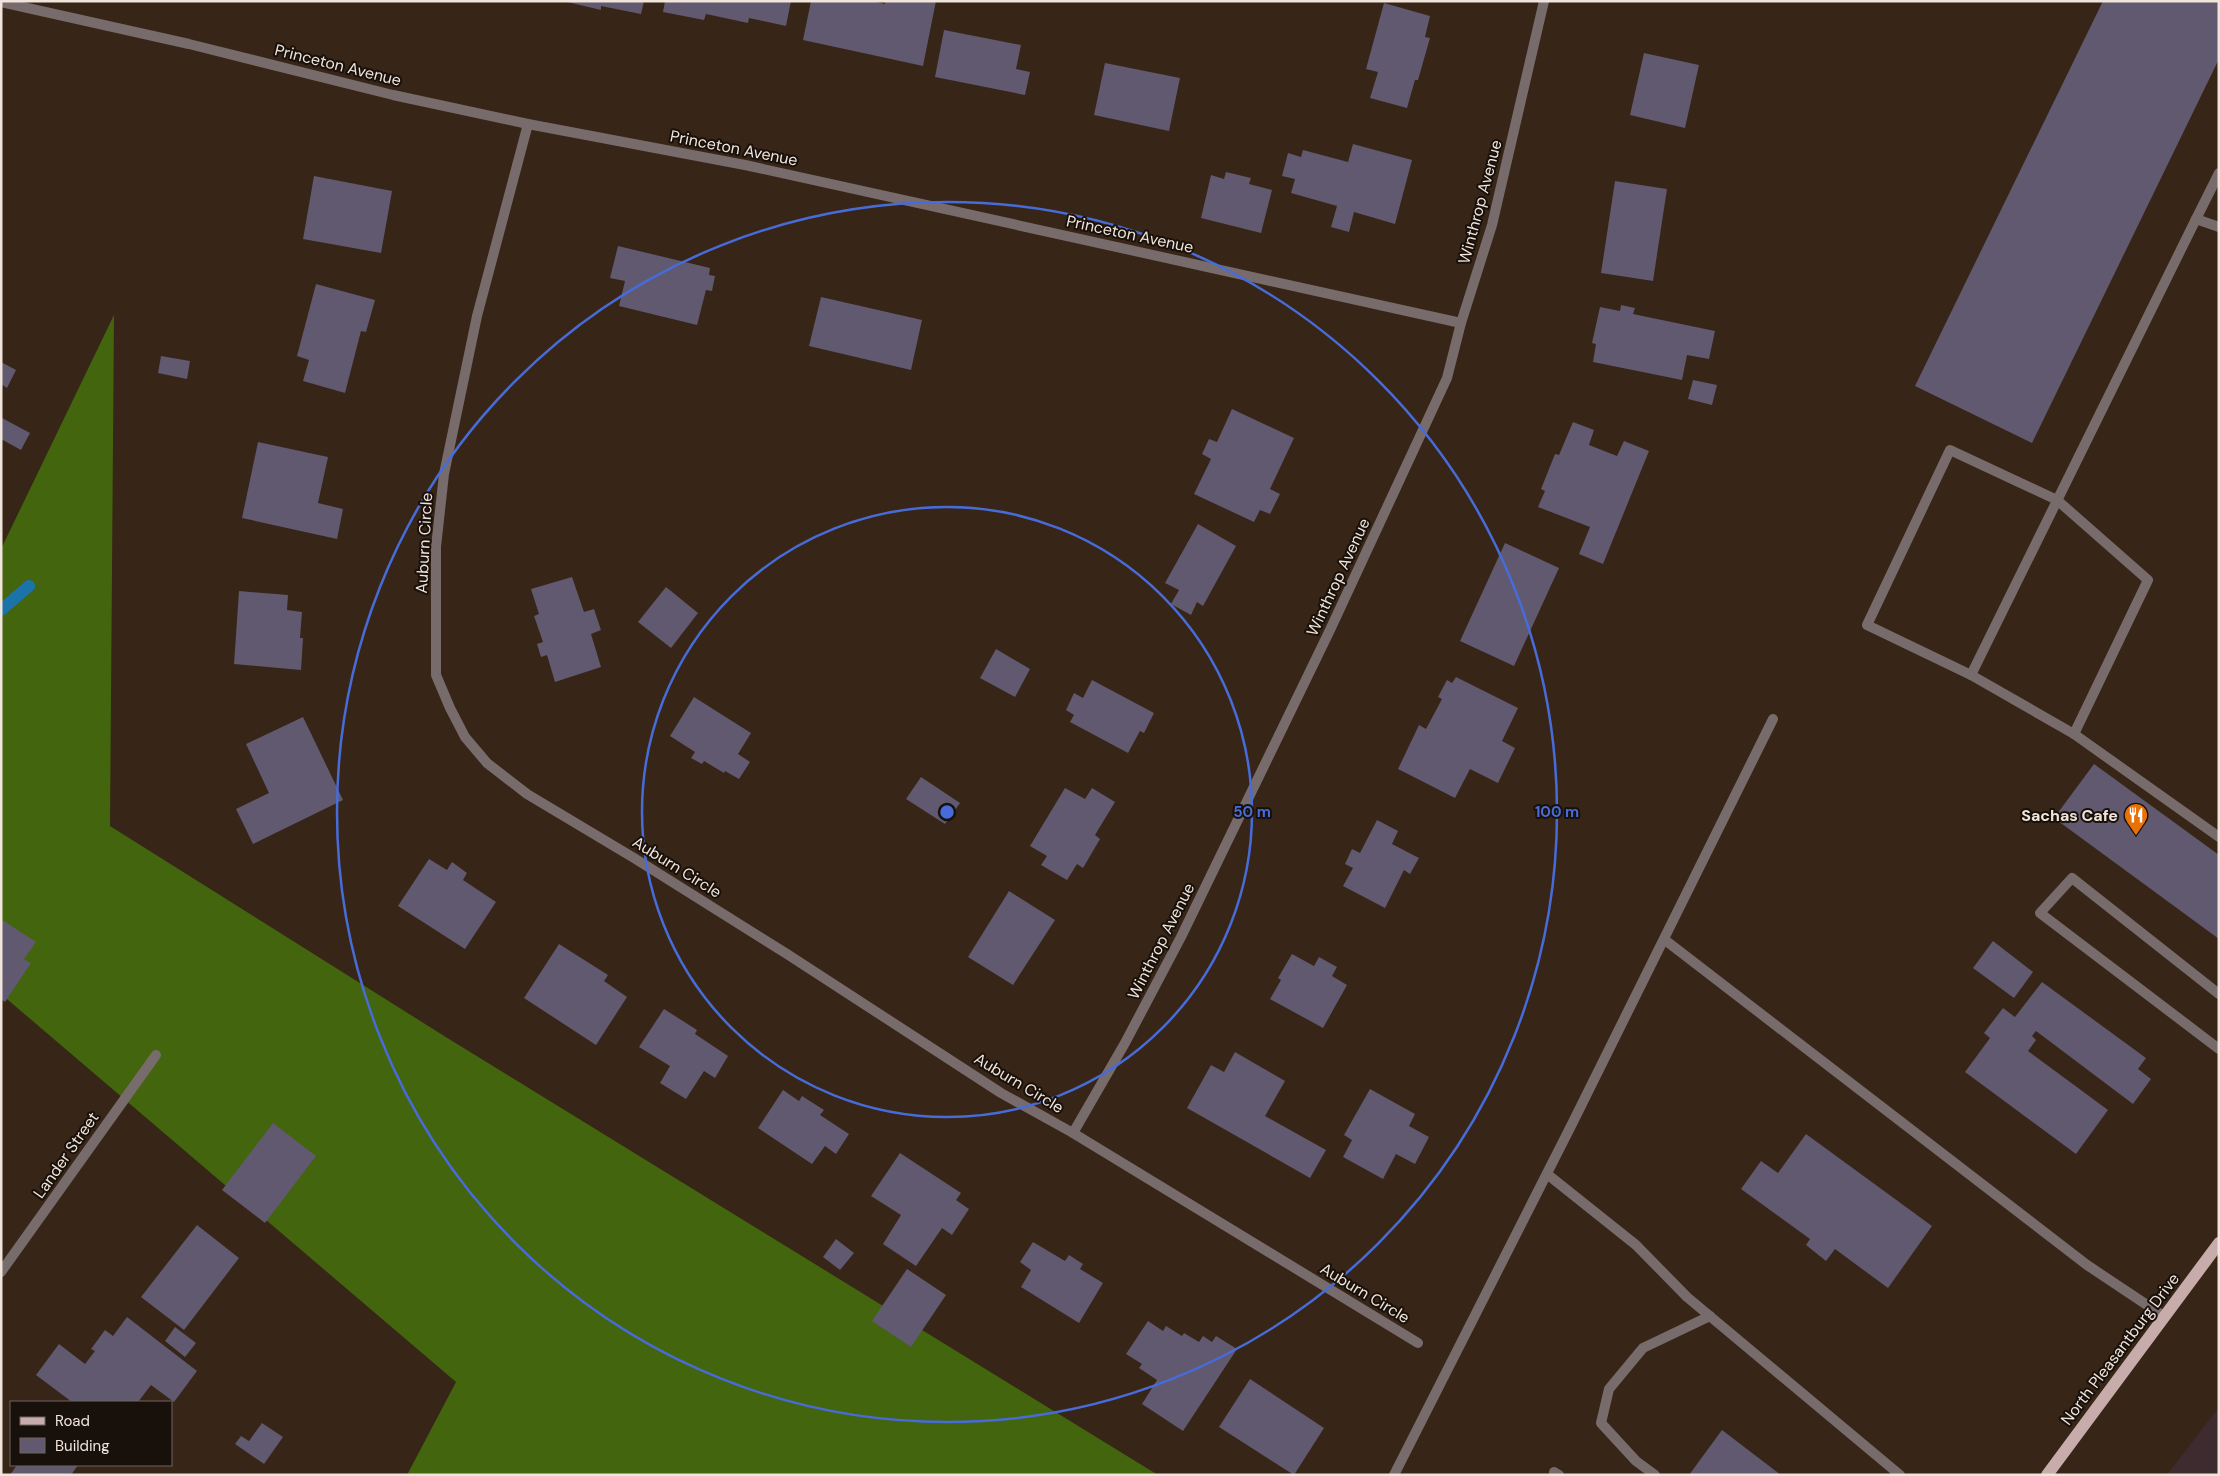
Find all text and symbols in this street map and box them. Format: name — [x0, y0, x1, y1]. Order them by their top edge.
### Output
street label: Princeton Avenue — [273, 39, 403, 91]
street label: Princeton Avenue — [668, 125, 800, 171]
street label: Winthrop Avenue — [1453, 138, 1507, 266]
street label: Princeton Avenue — [1064, 210, 1196, 258]
street label: Auburn Circle — [411, 492, 437, 594]
street label: Winthrop Avenue — [1301, 515, 1375, 639]
text: 50 m — [1233, 802, 1271, 822]
text: 100 m — [1535, 802, 1579, 822]
restaurant icon: Sachas Cafe — [2123, 802, 2149, 836]
centre of rings — [938, 803, 956, 821]
place label: Sachas Cafe — [2021, 805, 2118, 826]
street label: Auburn Circle — [629, 831, 725, 903]
street label: Winthrop Avenue — [1123, 879, 1199, 1003]
street label: Auburn Circle — [970, 1048, 1068, 1118]
street label: Lander Street — [28, 1108, 104, 1202]
street label: Auburn Circle — [1316, 1258, 1414, 1328]
street label: North Pleasantburg Drive — [2056, 1269, 2184, 1429]
legend — [10, 1401, 172, 1466]
text: Road — [55, 1411, 90, 1431]
text: Building — [55, 1436, 110, 1456]

